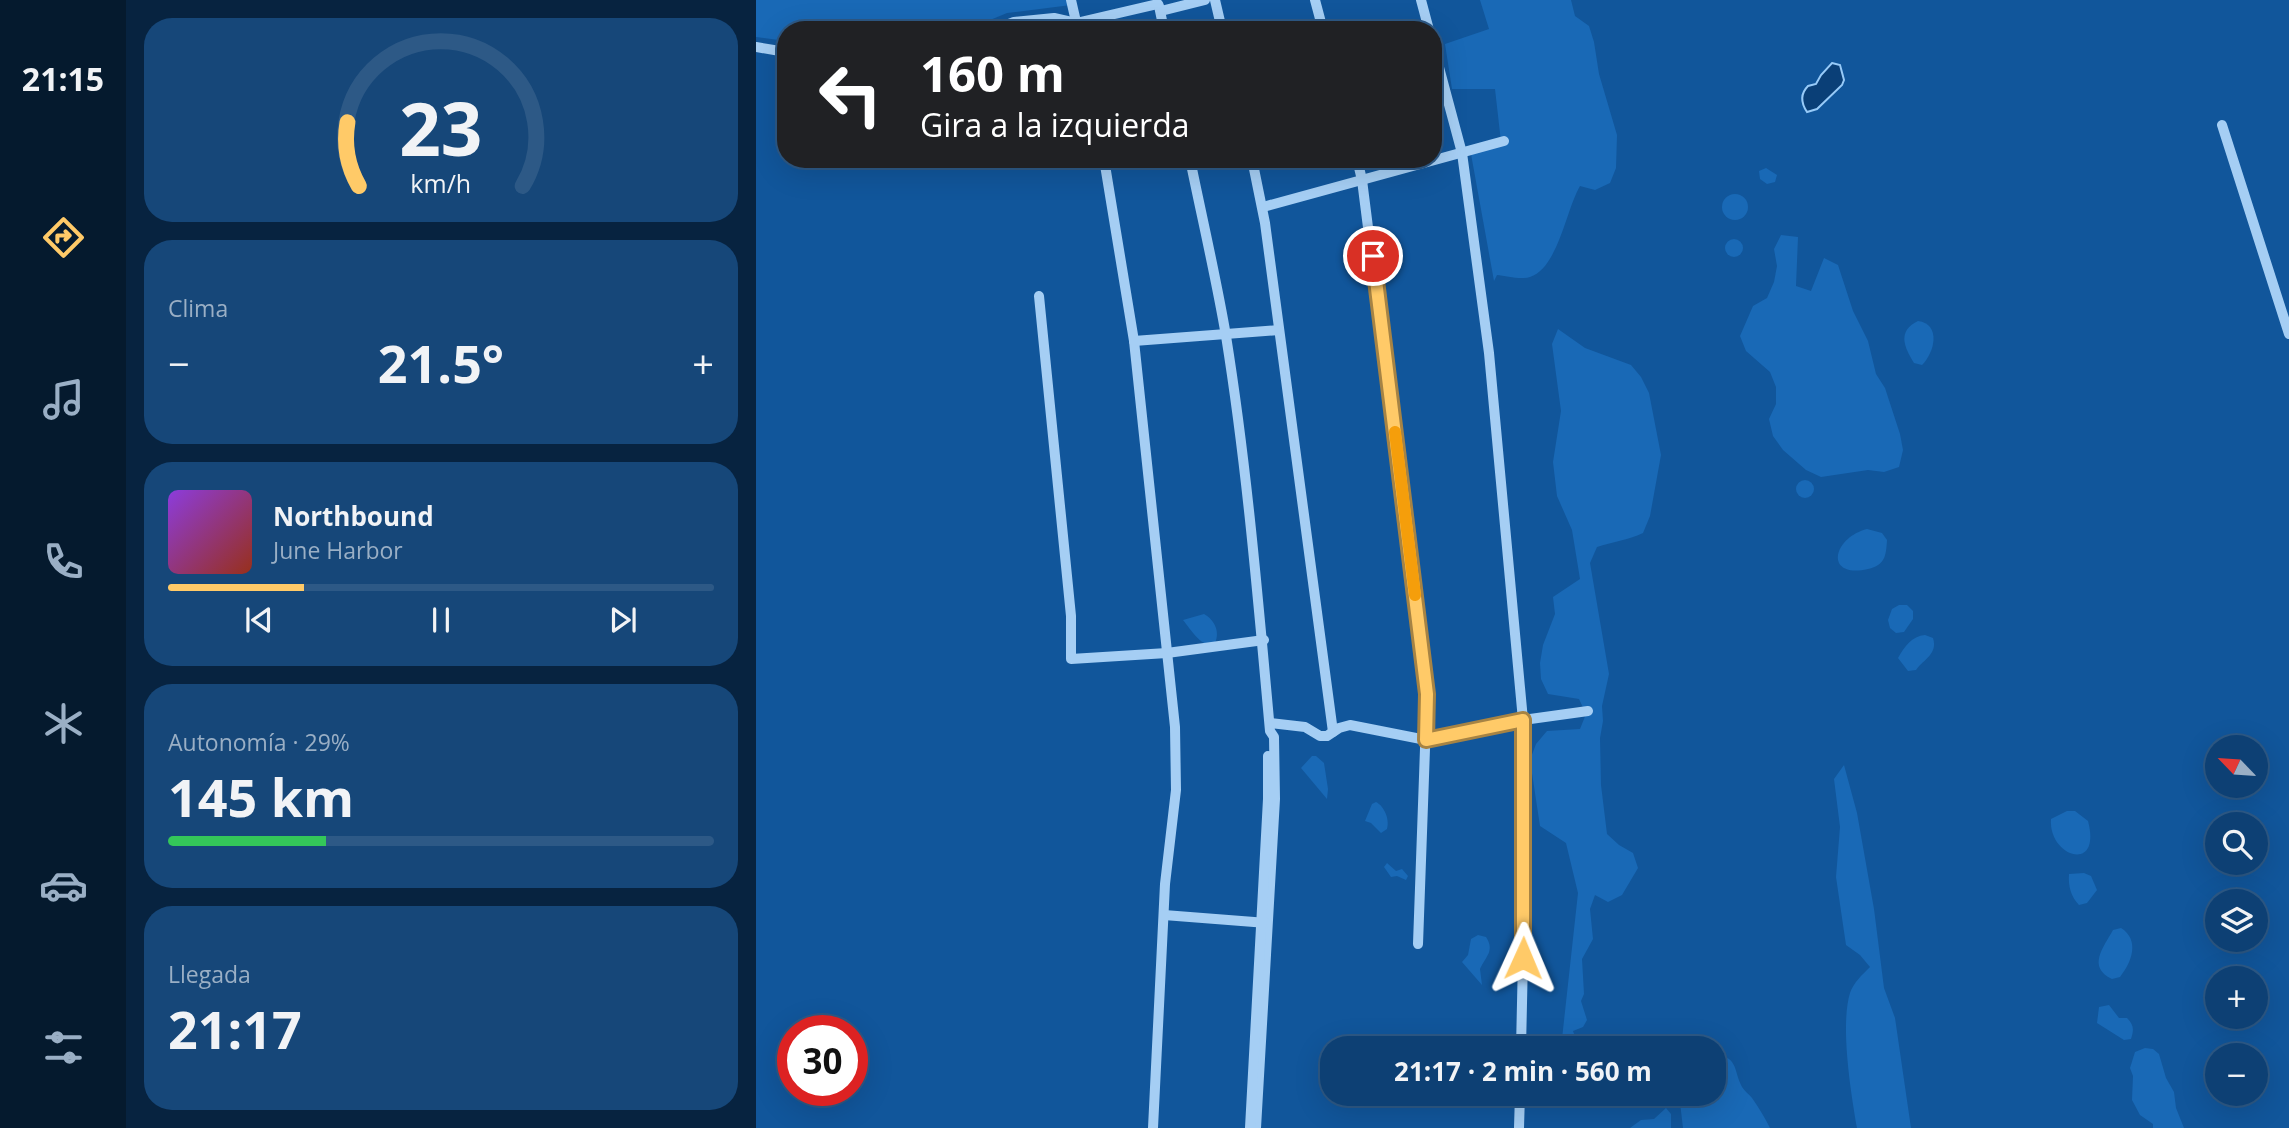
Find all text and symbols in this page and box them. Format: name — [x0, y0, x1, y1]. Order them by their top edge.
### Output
text: 160 m — [920, 40, 1065, 106]
icon: left — [805, 49, 896, 140]
text: 21:15 — [22, 57, 104, 100]
text: 23 — [399, 78, 483, 177]
text: Gira a la izquierda — [920, 103, 1190, 146]
text: km/h — [411, 166, 471, 200]
icon: directions — [39, 213, 88, 262]
pin — [1343, 226, 1403, 286]
icon: arrive — [1354, 237, 1392, 275]
text: Clima — [168, 292, 228, 324]
text: 21.5° — [378, 327, 504, 398]
text: − — [168, 337, 190, 389]
text: + — [692, 337, 714, 389]
icon: music — [39, 375, 88, 424]
text: Northbound — [273, 498, 434, 534]
text: June Harbor — [273, 534, 403, 566]
icon: phone — [39, 537, 88, 586]
icon: previous — [240, 601, 278, 639]
icon: pause — [422, 601, 460, 639]
icon: next — [604, 601, 642, 639]
icon: climate — [39, 699, 88, 748]
text: Autonomía · 29% — [168, 726, 350, 758]
north arrow — [2205, 735, 2268, 798]
map controls — [2205, 735, 2268, 1106]
text: 145 km — [168, 761, 354, 832]
button: search — [2205, 812, 2268, 875]
icon: car — [39, 861, 88, 910]
button: layers — [2205, 889, 2268, 952]
position arrow — [1486, 921, 1560, 995]
text: Llegada — [168, 958, 251, 990]
button: + — [2205, 966, 2268, 1029]
text: 21:17 — [168, 993, 302, 1064]
speed limit sign: 30 — [777, 1015, 868, 1106]
icon: filters — [39, 1023, 88, 1072]
button: − — [2205, 1043, 2268, 1106]
text: 21:17 · 2 min · 560 m — [1394, 1053, 1652, 1089]

